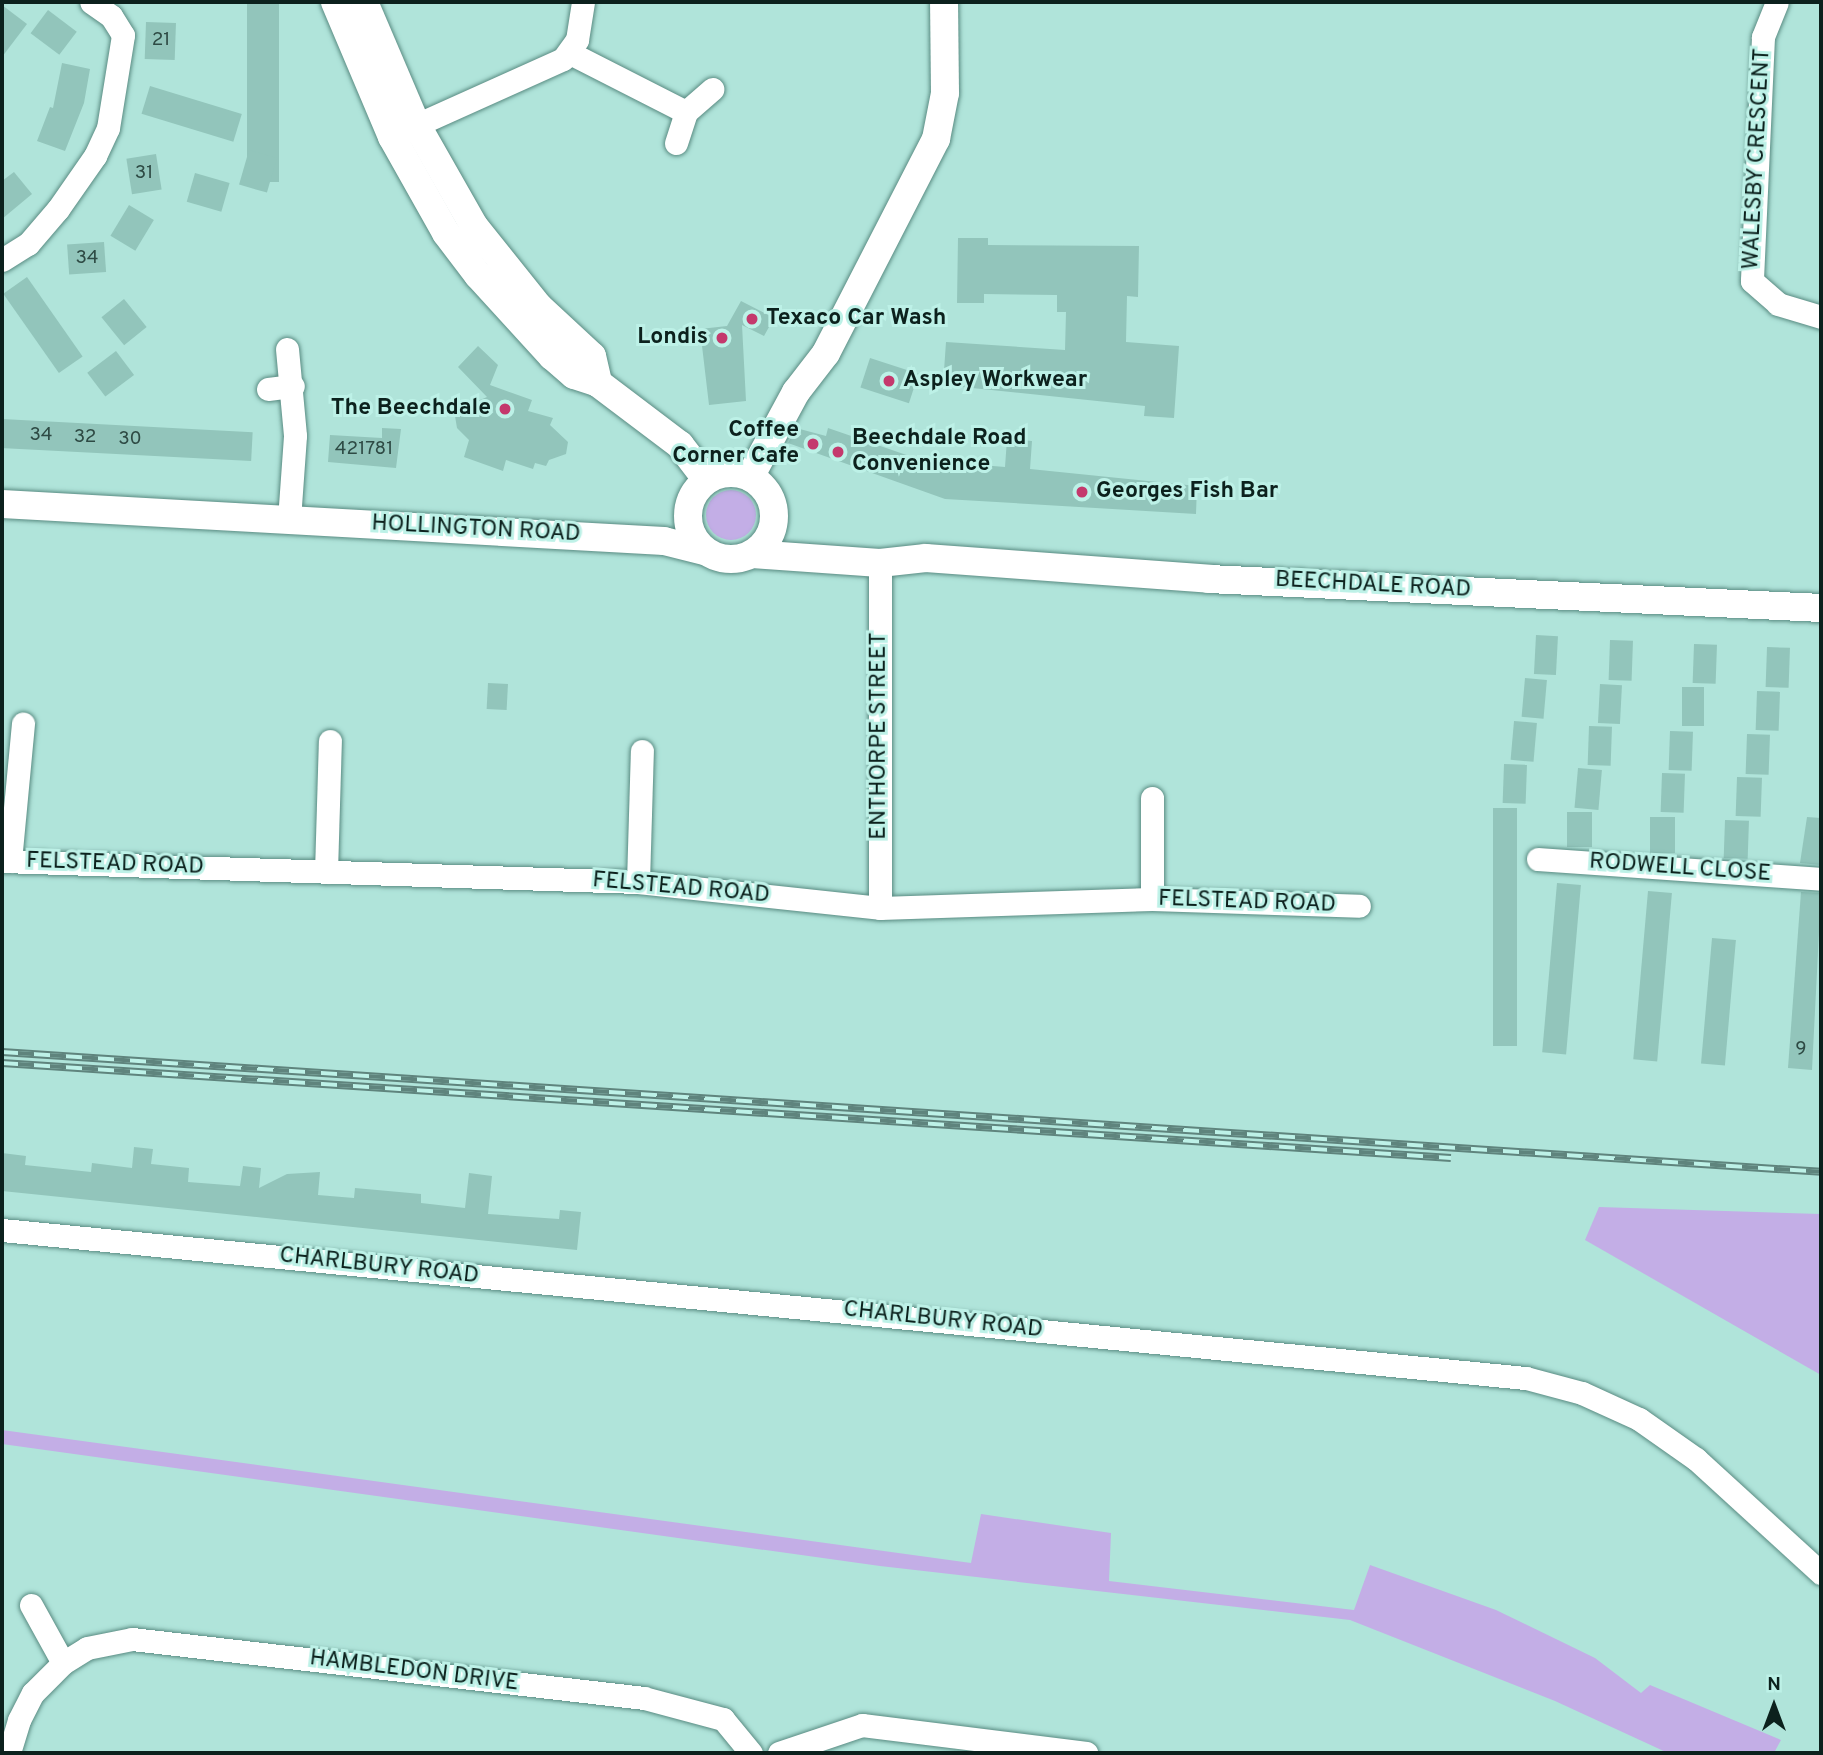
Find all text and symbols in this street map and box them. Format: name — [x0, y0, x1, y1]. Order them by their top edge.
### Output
house number: 21 — [152, 30, 170, 52]
street label: WALESBY CRESCENT — [1738, 47, 1778, 271]
house number: 31 — [135, 163, 153, 185]
house number: 34 — [75, 248, 99, 270]
place label: Texaco Car Wash — [766, 305, 946, 333]
marker: Texaco Car Wash — [744, 311, 760, 327]
place label: Londis — [637, 324, 708, 352]
marker: Londis — [714, 330, 730, 346]
place label: Aspley Workwear — [903, 367, 1087, 395]
marker: Aspley Workwear — [881, 373, 897, 389]
place label: The Beechdale — [331, 395, 491, 423]
marker: The Beechdale — [497, 401, 513, 417]
place label: Coffee Corner Cafe — [672, 417, 799, 471]
house number: 34 — [29, 425, 53, 447]
place label: Beechdale Road Convenience — [852, 425, 1026, 479]
house number: 32 — [74, 427, 96, 449]
house number: 30 — [118, 429, 142, 451]
marker: Coffee Corner Cafe — [805, 436, 821, 452]
house number: 421781 — [335, 439, 393, 461]
marker: Beechdale Road Convenience — [830, 444, 846, 460]
place label: Georges Fish Bar — [1096, 478, 1278, 506]
marker: Georges Fish Bar — [1074, 484, 1090, 500]
street label: HOLLINGTON ROAD — [371, 511, 581, 549]
street label: BEECHDALE ROAD — [1274, 567, 1472, 605]
street label: ENTHORPE STREET — [866, 632, 894, 840]
street label: FELSTEAD ROAD — [26, 848, 204, 882]
street label: RODWELL CLOSE — [1588, 849, 1772, 889]
street label: FELSTEAD ROAD — [591, 868, 771, 910]
street label: FELSTEAD ROAD — [1158, 886, 1336, 920]
house number: 9 — [1795, 1039, 1807, 1061]
street label: CHARLBURY ROAD — [277, 1243, 481, 1291]
street label: CHARLBURY ROAD — [841, 1297, 1045, 1345]
street label: HAMBLEDON DRIVE — [308, 1645, 520, 1699]
north arrow — [1739, 1671, 1809, 1741]
text: N — [1767, 1673, 1781, 1697]

